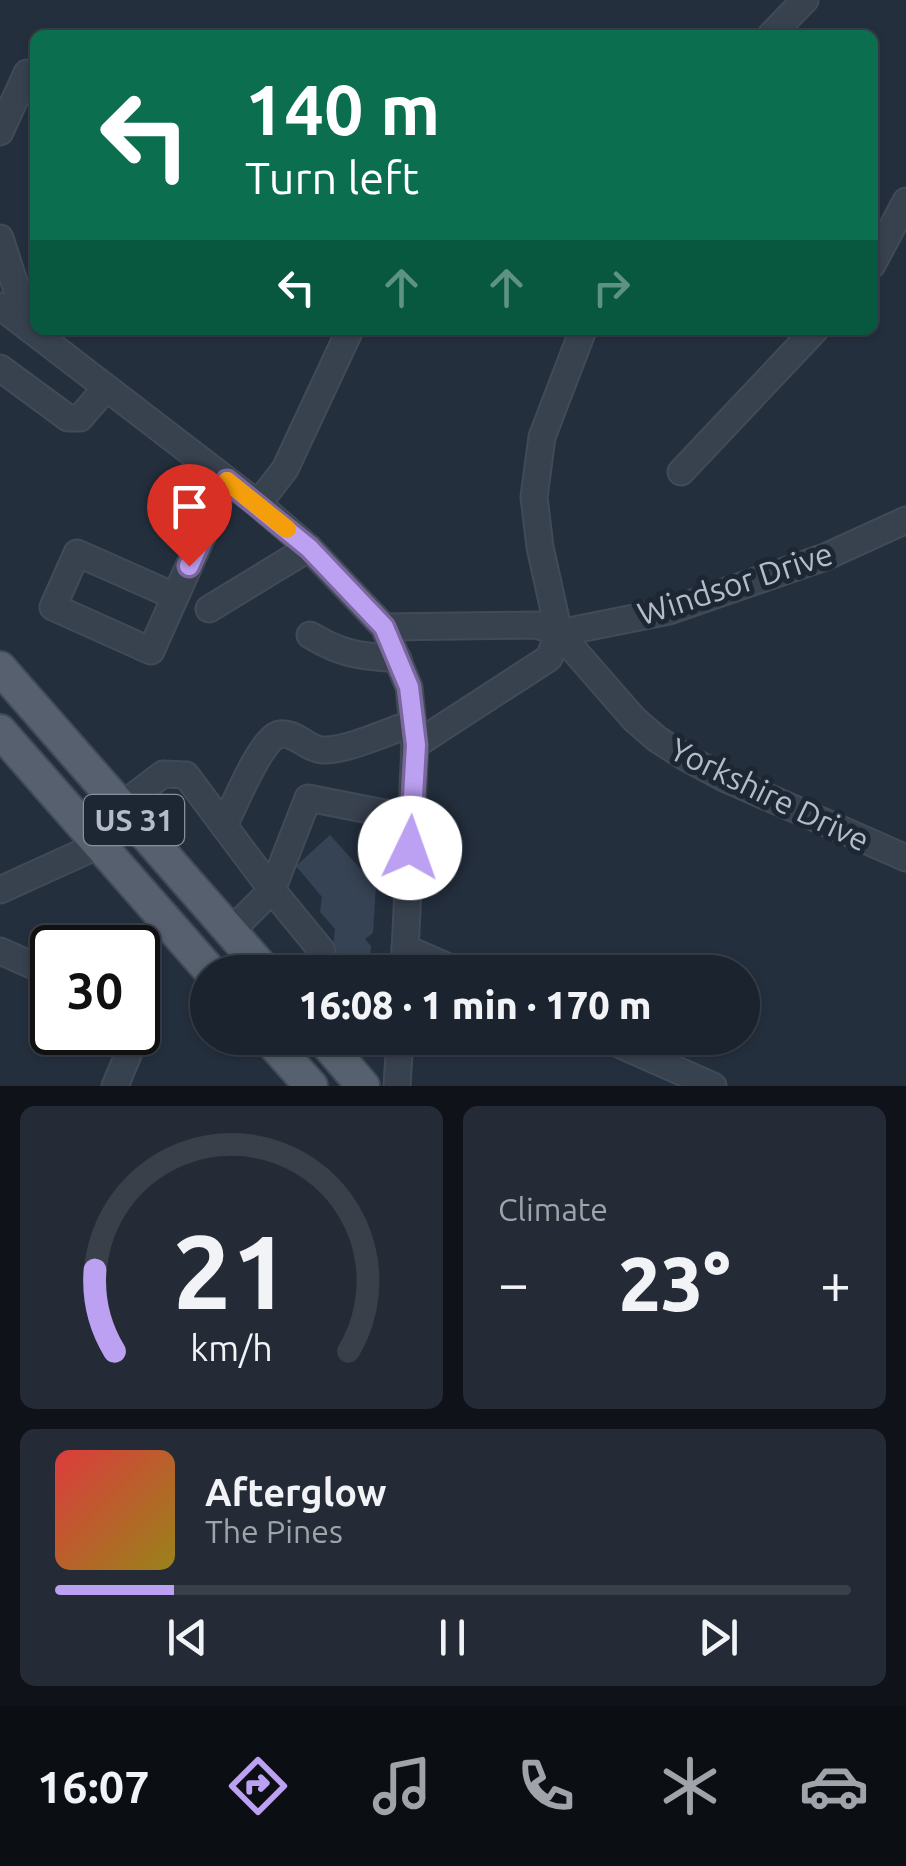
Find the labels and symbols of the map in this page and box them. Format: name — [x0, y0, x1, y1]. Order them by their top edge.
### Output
pin — [147, 464, 232, 567]
street label: Windsor Drive — [633, 535, 837, 631]
street label: Yorkshire Drive — [665, 730, 875, 858]
road number: US 31 — [84, 795, 184, 845]
position arrow — [358, 796, 462, 900]
speed limit sign: 30 — [30, 925, 160, 1055]

